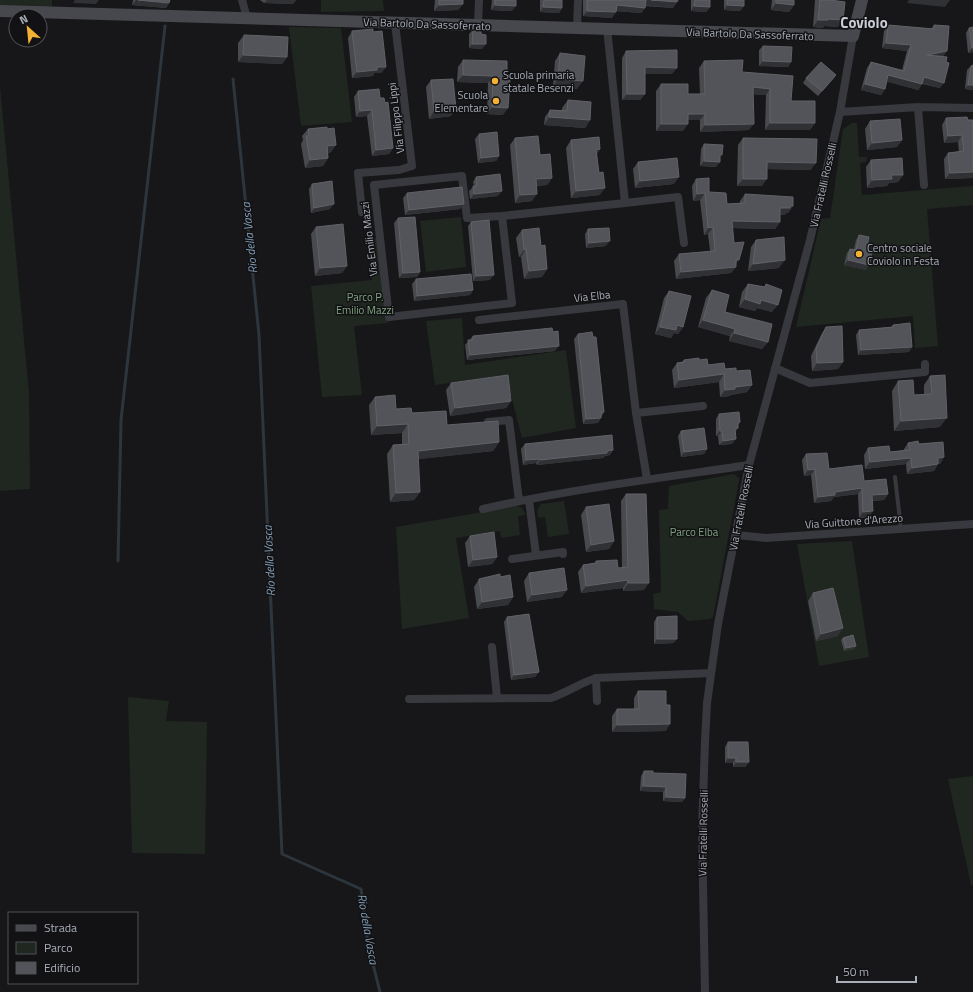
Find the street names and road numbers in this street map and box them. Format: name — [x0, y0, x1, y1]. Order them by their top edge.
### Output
street label: Via Bartolo Da Sassoferrato — [363, 14, 491, 34]
street label: Via Bartolo Da Sassoferrato — [686, 24, 814, 44]
street label: Via Filippo Lippi — [384, 82, 408, 154]
street label: Via Fratelli Rosselli — [805, 141, 841, 229]
street label: Via Emilio Mazzi — [357, 201, 381, 277]
street label: Via Elba — [573, 286, 612, 306]
street label: Via Fratelli Rosselli — [725, 464, 757, 552]
street label: Via Guittone d'Arezzo — [804, 510, 904, 532]
street label: Via Fratelli Rosselli — [694, 790, 712, 876]

